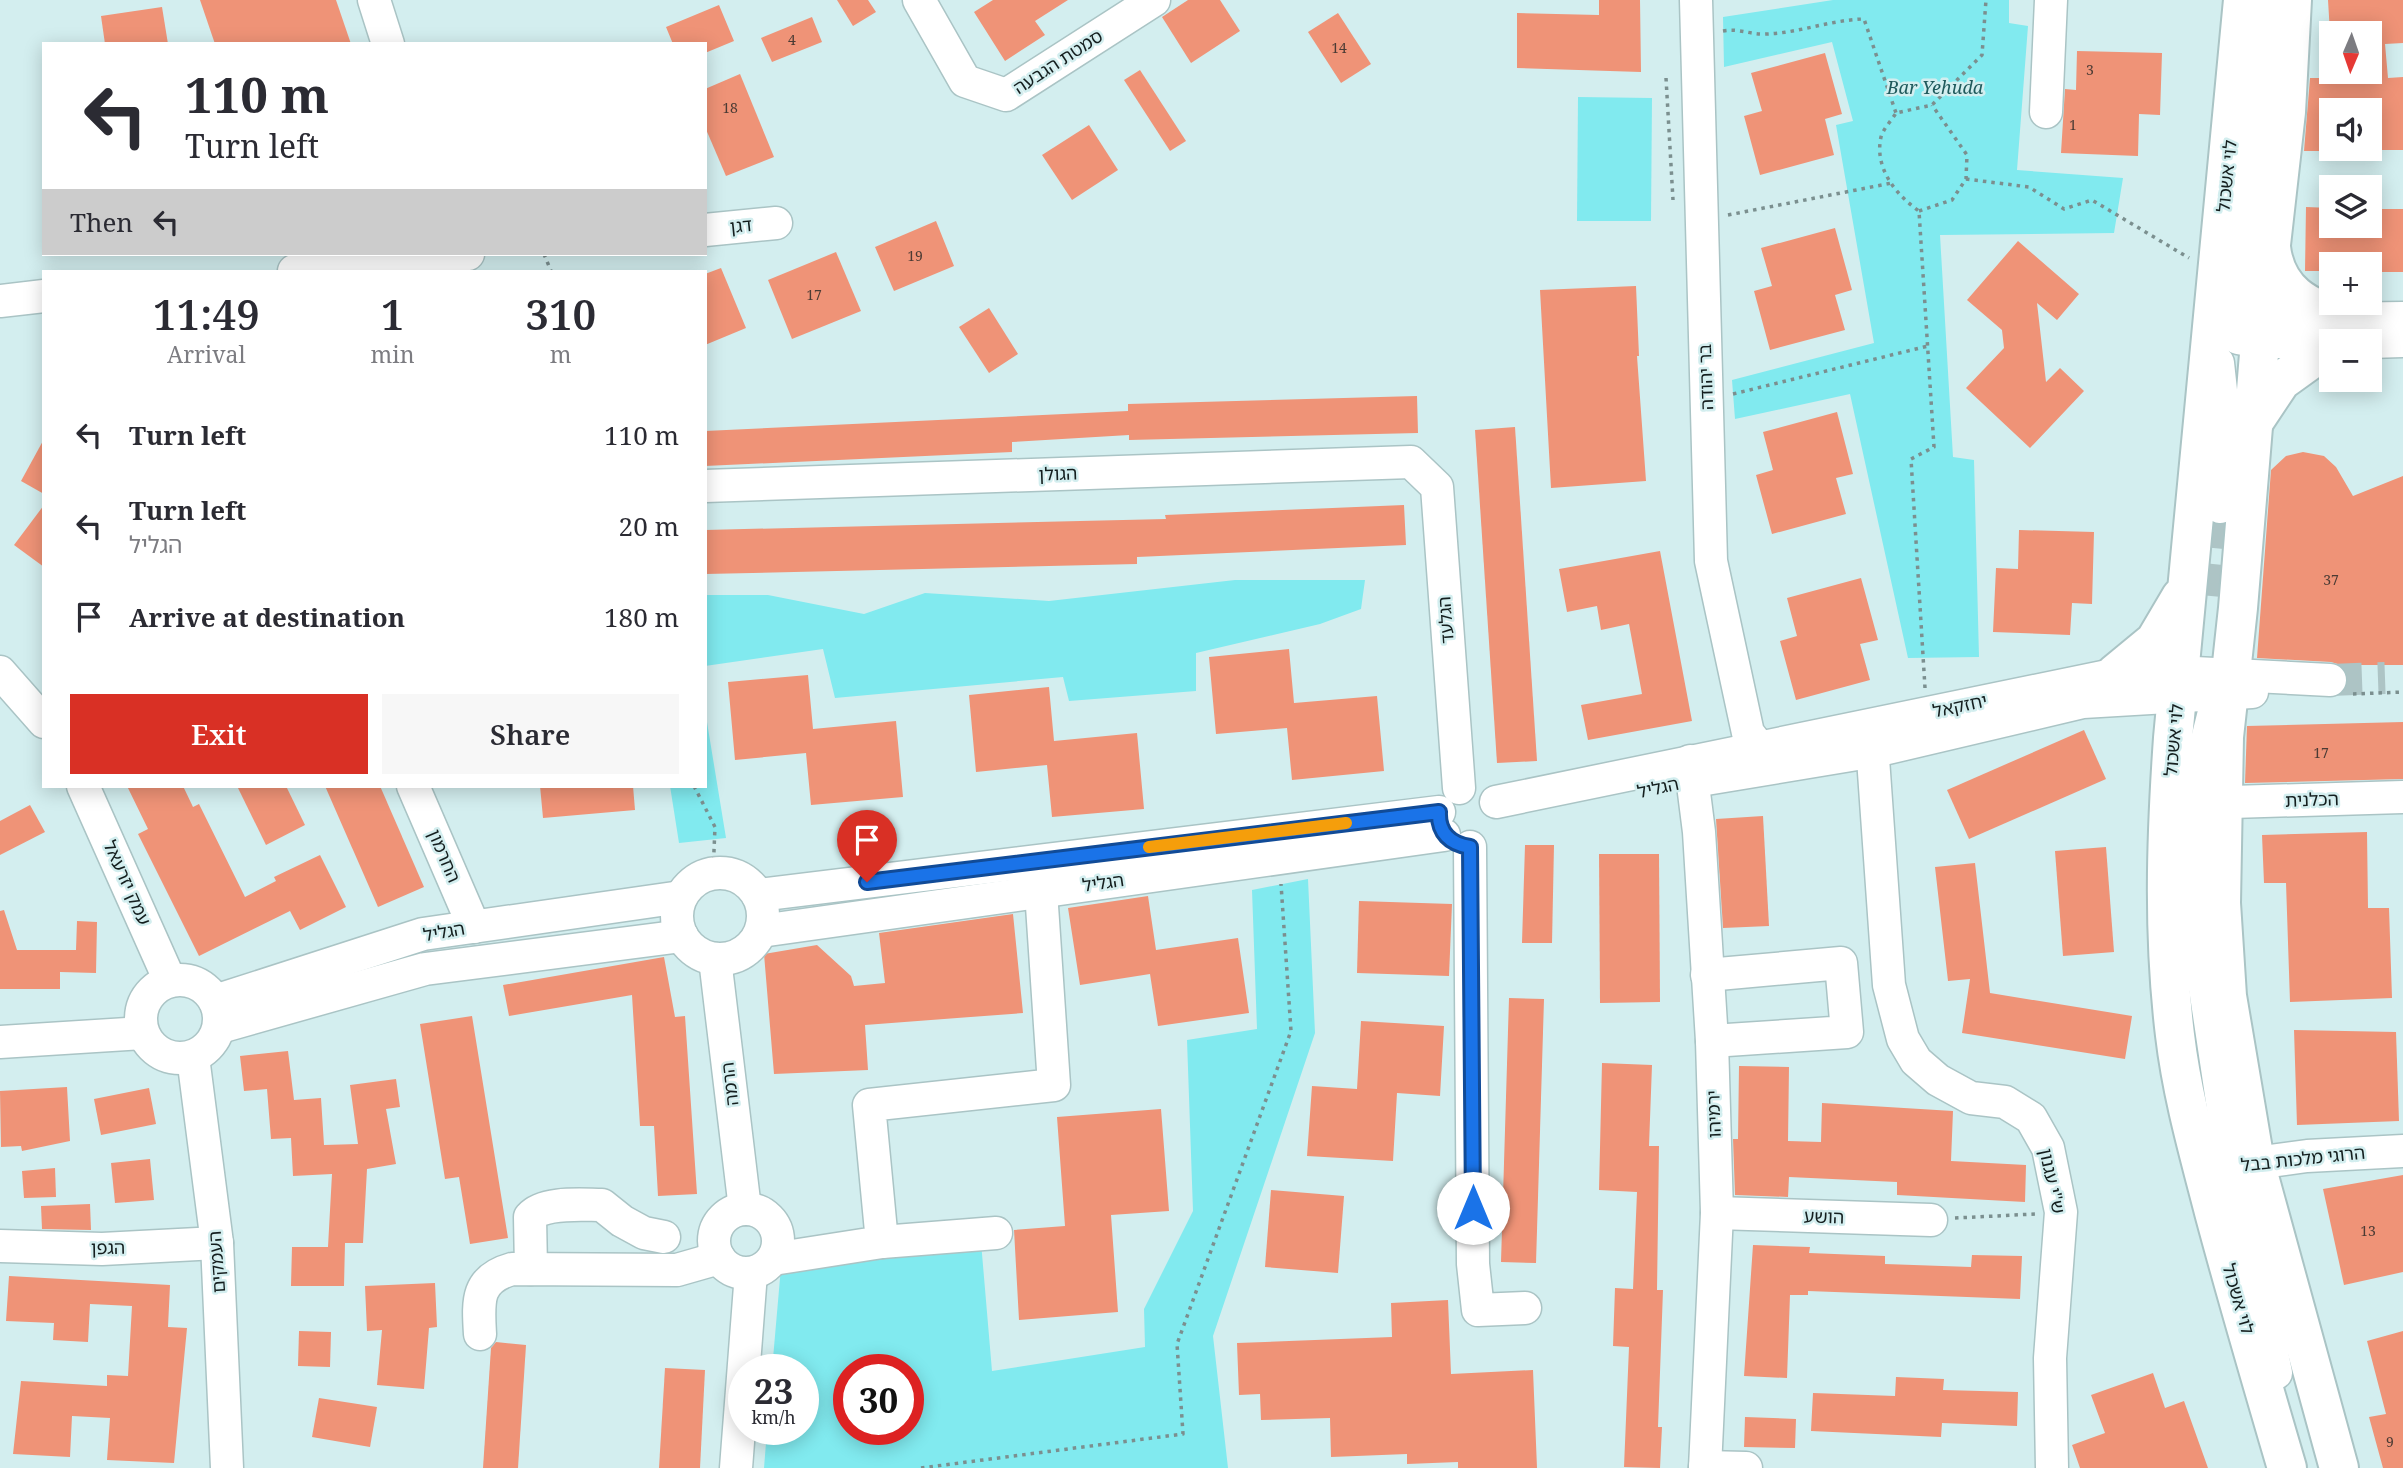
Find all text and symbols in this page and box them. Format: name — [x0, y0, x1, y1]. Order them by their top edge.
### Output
north arrow — [2319, 21, 2382, 84]
map controls — [2319, 21, 2382, 392]
street label: סמטת הגבעה — [1008, 23, 1107, 99]
house number: 4 — [788, 30, 796, 49]
house number: 14 — [1331, 38, 1347, 57]
house number: 3 — [2086, 60, 2094, 79]
text: 110 m — [185, 61, 329, 127]
icon: left — [70, 70, 161, 161]
park label: Bar Yehuda — [1886, 75, 1984, 99]
house number: 18 — [722, 98, 738, 117]
button: sound — [2319, 98, 2382, 161]
house number: 1 — [2069, 115, 2077, 134]
text: Turn left — [185, 124, 319, 167]
street label: לוי אשכול — [2210, 139, 2242, 213]
button: layers — [2319, 175, 2382, 238]
icon: left — [147, 203, 185, 241]
text: Then — [70, 204, 133, 240]
street label: דגן — [728, 212, 754, 238]
house number: 19 — [907, 246, 923, 265]
button: + — [2319, 252, 2382, 315]
text: 11:49 — [153, 285, 260, 342]
text: 1 — [381, 285, 404, 342]
text: 310 — [525, 285, 596, 342]
house number: 17 — [806, 285, 822, 304]
button: − — [2319, 329, 2382, 392]
text: Arrival — [167, 338, 246, 370]
text: min — [371, 338, 415, 370]
text: m — [550, 338, 572, 370]
street label: בר יהודה — [1692, 343, 1718, 411]
icon: left — [70, 416, 108, 454]
text: Turn left — [129, 417, 246, 453]
text: 110 m — [604, 417, 679, 453]
street label: הגולן — [1038, 460, 1078, 486]
text: Turn left — [129, 492, 246, 528]
icon: left — [70, 507, 108, 545]
text: 20 m — [619, 508, 679, 544]
text: הגליל — [129, 528, 182, 560]
house number: 37 — [2323, 570, 2339, 589]
street label: הגלעד — [1431, 596, 1459, 645]
icon: arrive — [70, 598, 108, 636]
text: Arrive at destination — [129, 599, 405, 635]
text: 180 m — [604, 599, 679, 635]
street label: יחזקאל — [1930, 688, 1989, 722]
button: Exit — [70, 694, 368, 774]
button: Share — [382, 694, 679, 774]
street label: לוי אשכול — [2158, 703, 2188, 777]
house number: 17 — [2313, 743, 2329, 762]
street label: הגליל — [1635, 771, 1681, 803]
street label: הכלנית — [2285, 786, 2339, 812]
pin — [837, 810, 897, 882]
icon: arrive — [848, 821, 886, 859]
street label: החרמון — [423, 825, 467, 886]
street label: עמק יזרעאל — [99, 836, 157, 929]
street label: הגליל — [1080, 867, 1125, 897]
street label: הגליל — [421, 916, 467, 946]
street label: הרמה — [714, 1061, 744, 1107]
street label: ירמיהו — [1700, 1090, 1726, 1138]
street label: הרוגי מלכות בבל — [2240, 1140, 2366, 1176]
street label: ש"י עגנון — [2034, 1146, 2072, 1216]
position arrow — [1436, 1171, 1510, 1245]
street label: הושע — [1803, 1203, 1845, 1229]
house number: 13 — [2360, 1221, 2376, 1240]
street label: העמקים — [202, 1230, 230, 1294]
street label: הגפן — [91, 1235, 125, 1259]
street label: לוי אשכול — [2217, 1261, 2261, 1337]
speed limit sign: 30 — [833, 1354, 924, 1445]
text: 23 — [754, 1367, 793, 1414]
text: km/h — [751, 1405, 796, 1429]
house number: 9 — [2386, 1432, 2394, 1451]

